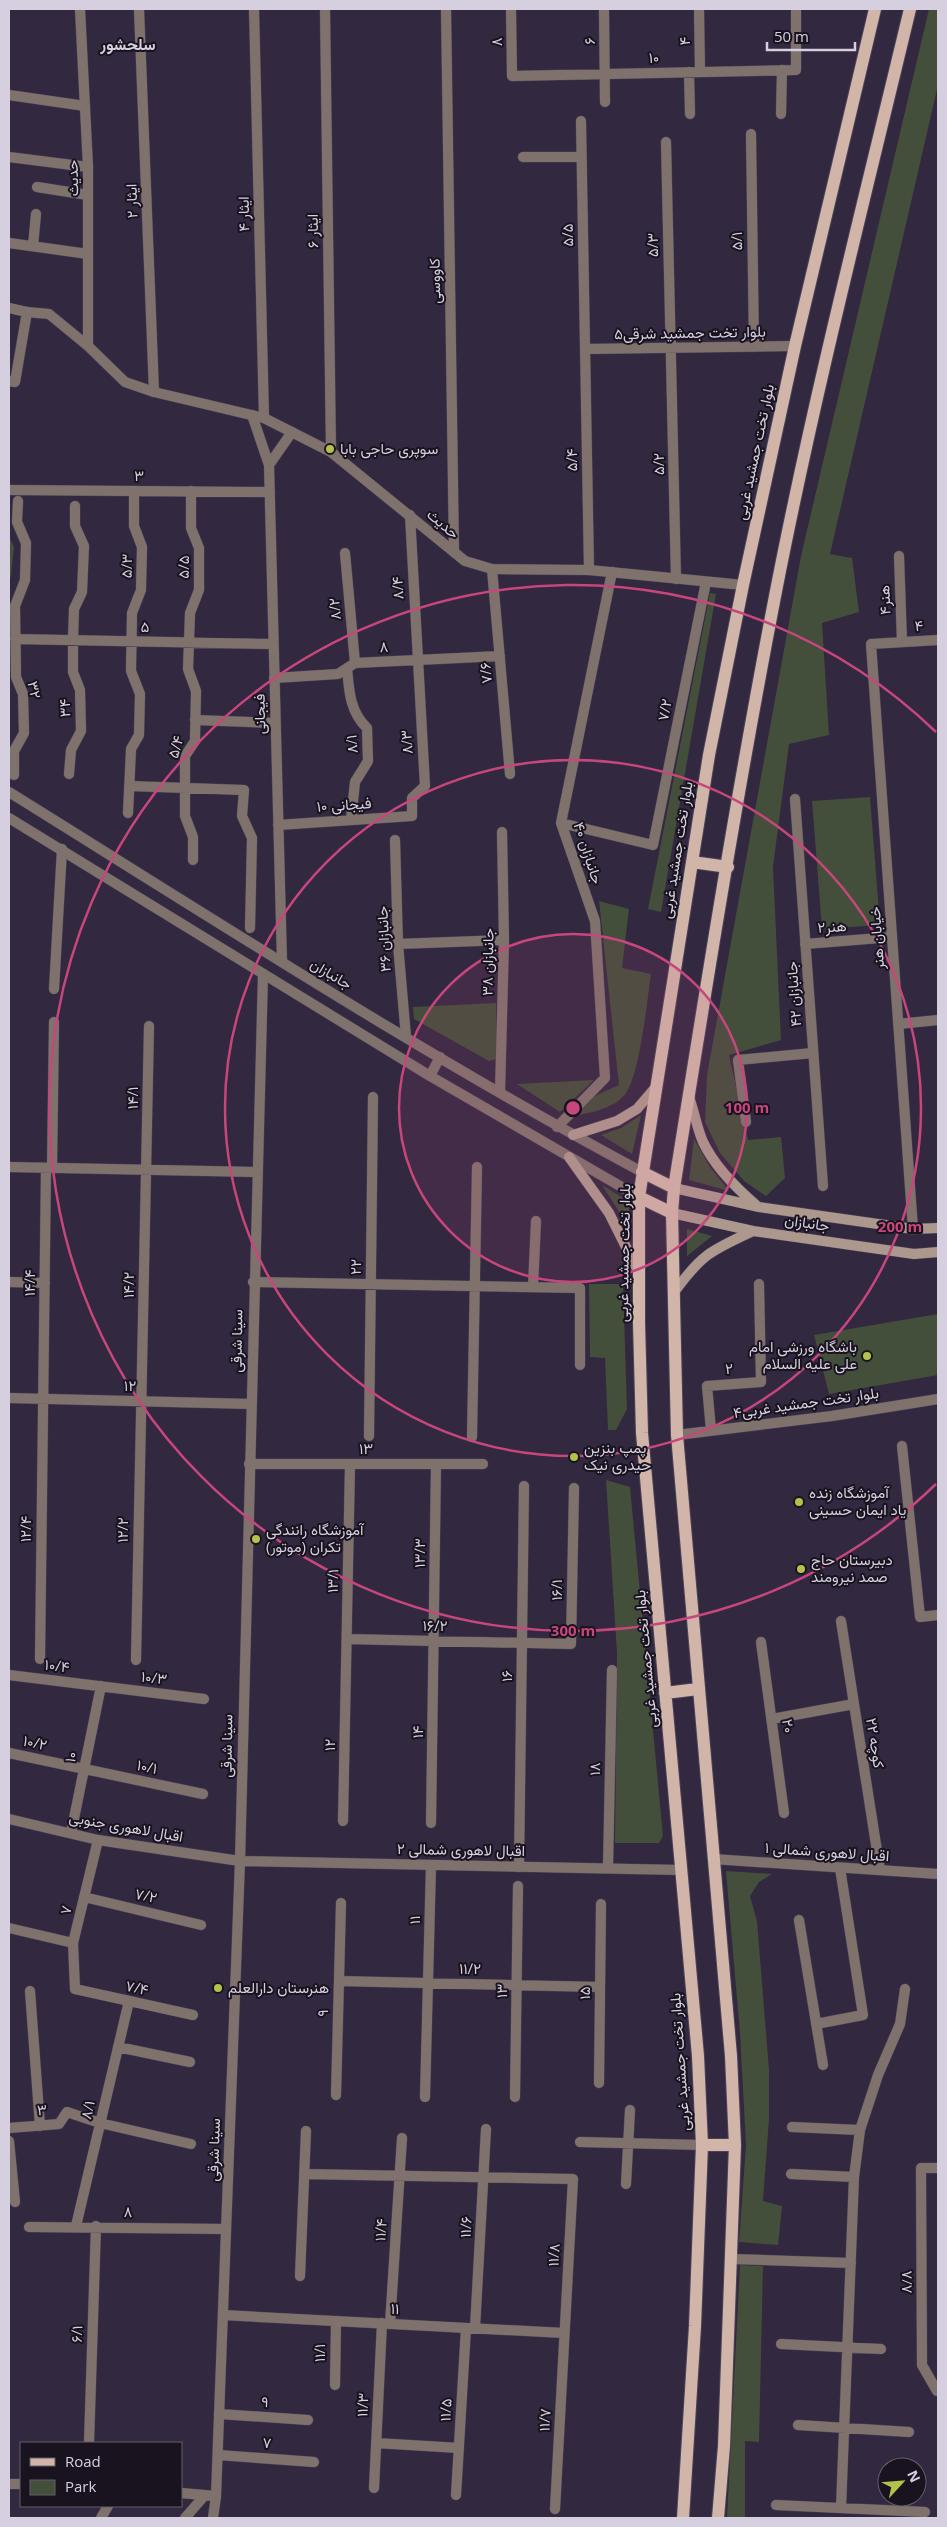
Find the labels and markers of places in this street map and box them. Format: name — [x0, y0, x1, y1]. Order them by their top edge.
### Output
place label: سوپری حاجی بابا — [340, 438, 438, 459]
marker: سوپری حاجی بابا — [324, 443, 336, 455]
centre of rings — [564, 1099, 582, 1117]
place label: باشگاه ورزشی امام علی علیه السلام — [749, 1336, 857, 1374]
marker: باشگاه ورزشی امام علی علیه السلام — [861, 1350, 873, 1362]
place label: پمپ بنزین حیدری نیک — [584, 1437, 651, 1475]
marker: پمپ بنزین حیدری نیک — [568, 1451, 580, 1463]
place label: آموزشگاه زنده یاد ایمان حسینی — [809, 1482, 906, 1520]
marker: آموزشگاه زنده یاد ایمان حسینی — [793, 1496, 805, 1508]
place label: آموزشگاه رانندگی تکران (موتور) — [266, 1519, 365, 1556]
marker: آموزشگاه رانندگی تکران (موتور) — [250, 1533, 262, 1545]
place label: دبیرستان حاج صمد نیرومند — [811, 1549, 893, 1586]
marker: دبیرستان حاج صمد نیرومند — [795, 1563, 807, 1575]
place label: هنرستان دارالعلم — [228, 1977, 329, 1998]
marker: هنرستان دارالعلم — [212, 1982, 224, 1994]

